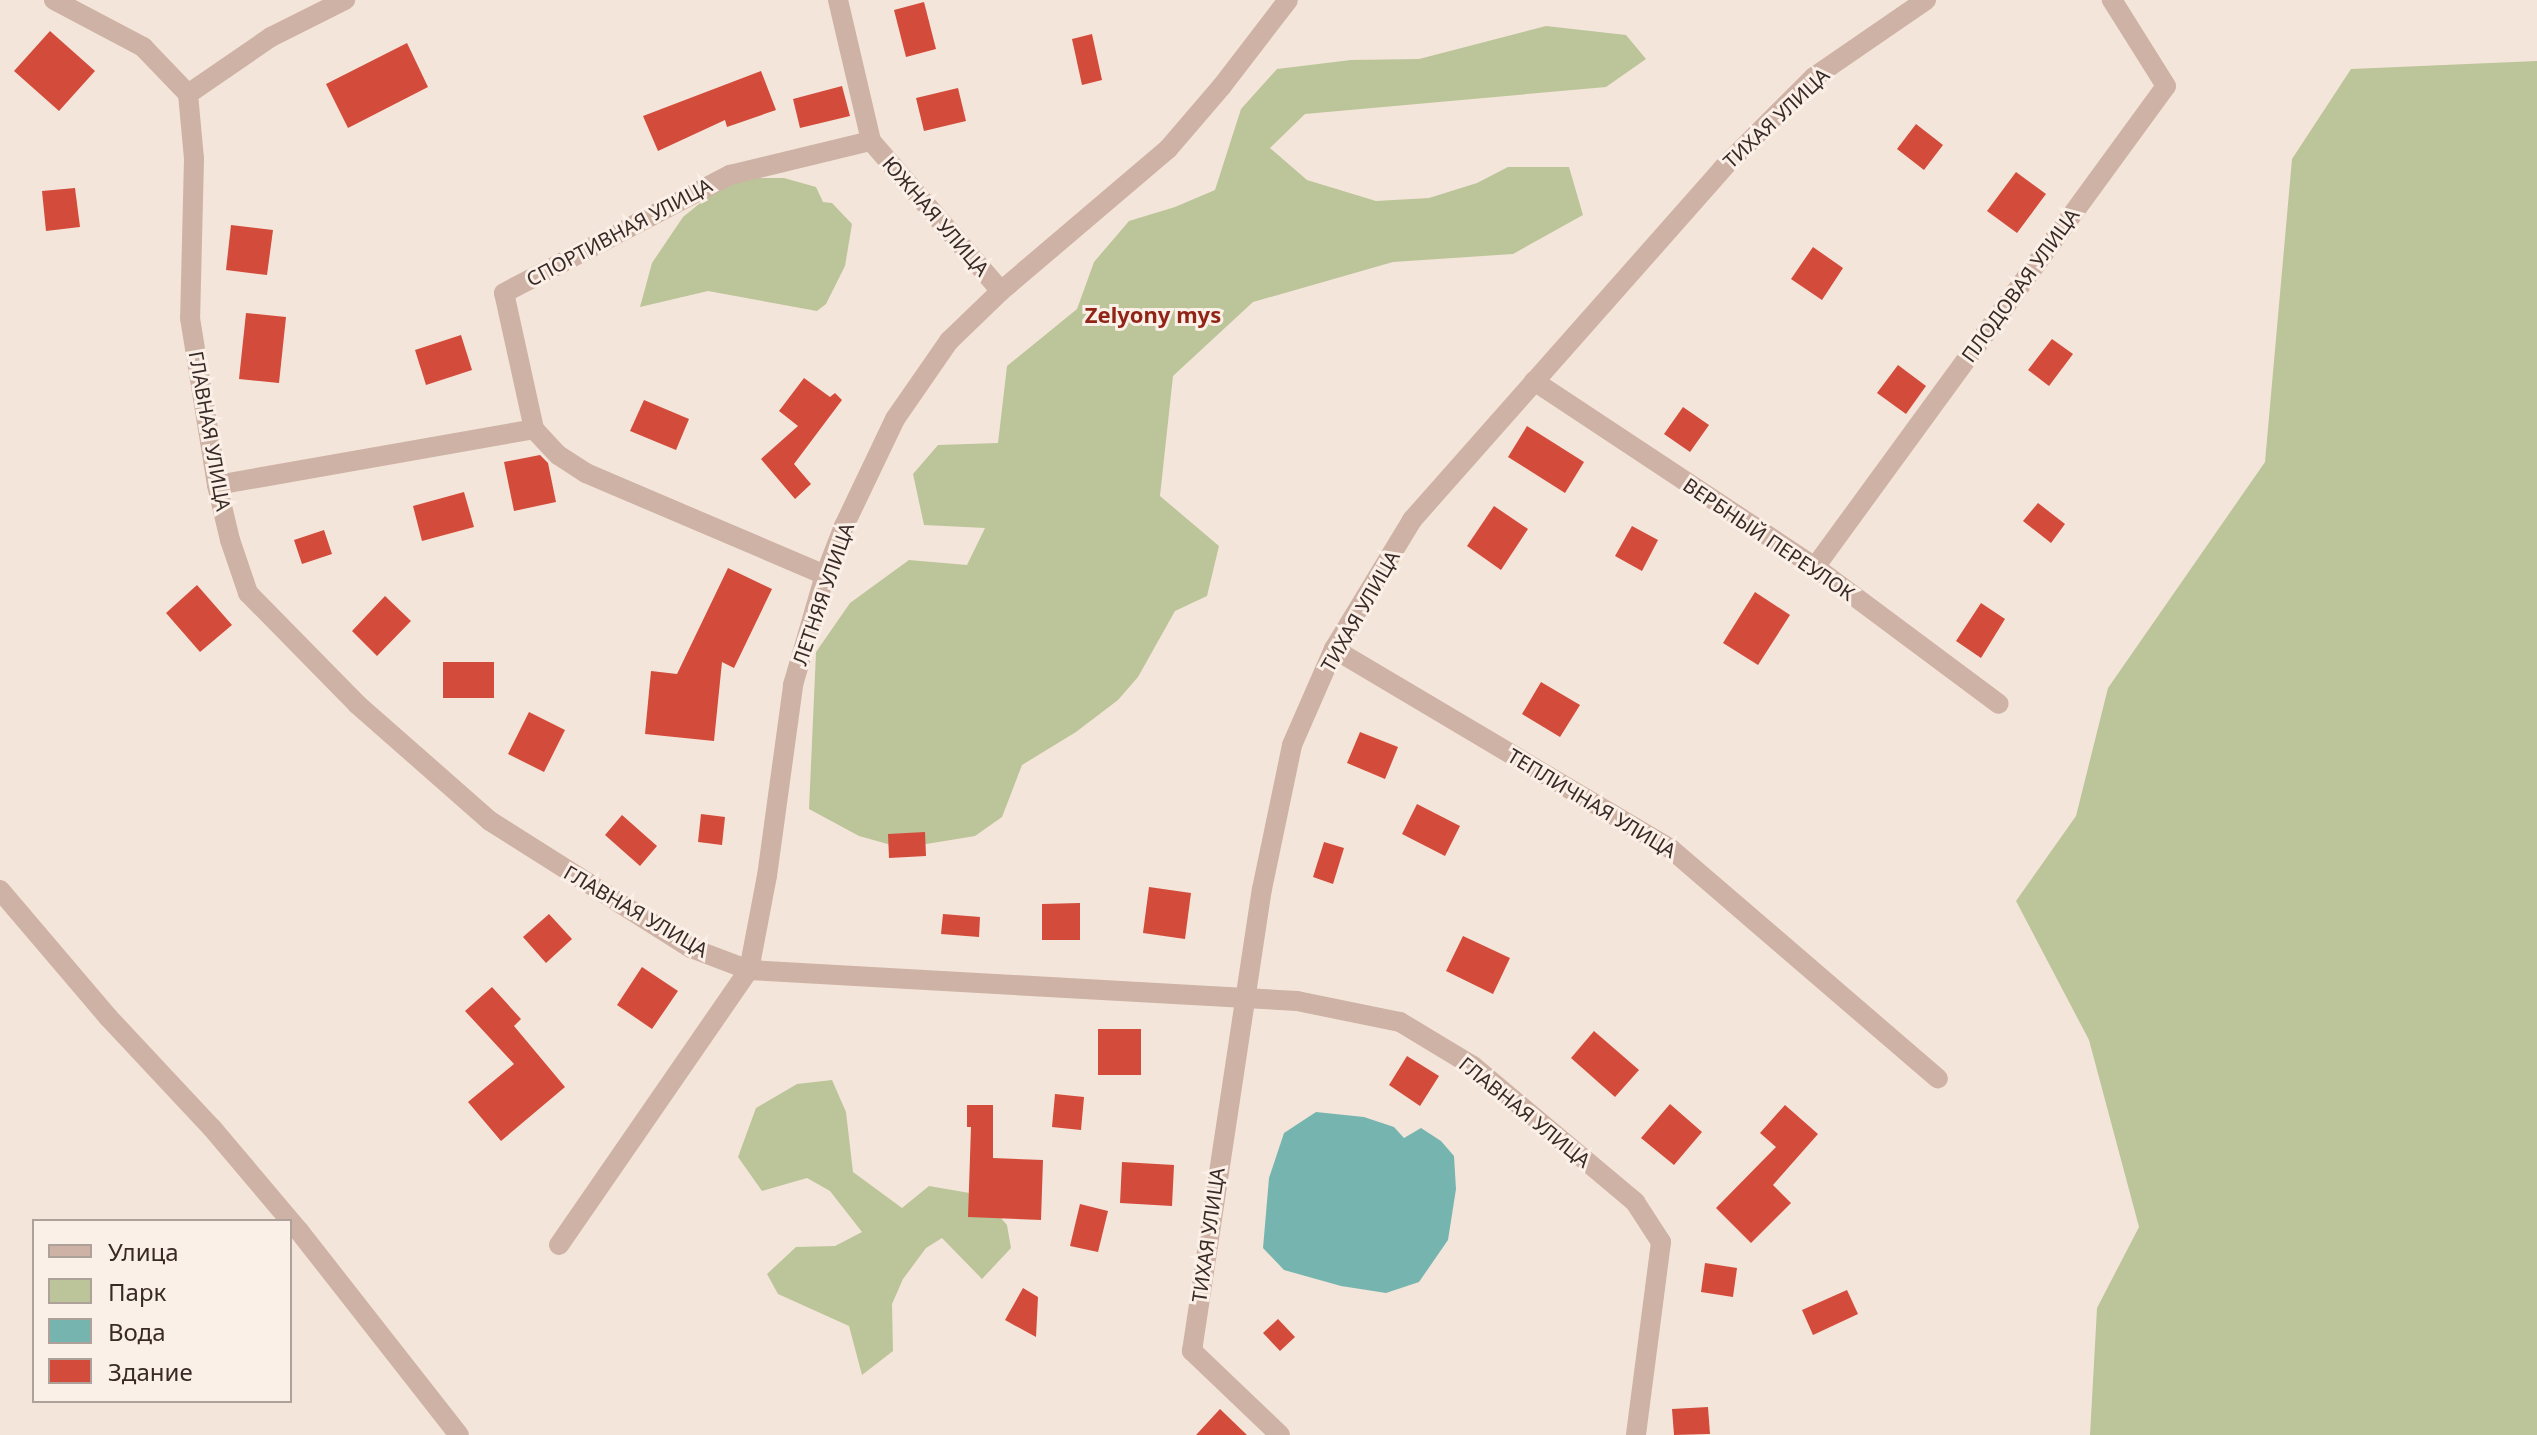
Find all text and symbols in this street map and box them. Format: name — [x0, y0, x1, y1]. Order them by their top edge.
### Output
street label: ТИХАЯ УЛИЦА — [1718, 63, 1834, 173]
street label: ЮЖНАЯ УЛИЦА — [878, 151, 994, 281]
street label: СПОРТИВНАЯ УЛИЦА — [522, 173, 716, 291]
street label: ПЛОДОВАЯ УЛИЦА — [1956, 203, 2084, 367]
district label: Zelyony mys — [1085, 302, 1221, 328]
street label: ГЛАВНАЯ УЛИЦА — [184, 349, 236, 513]
street label: ВЕРБНЫЙ ПЕРЕУЛОК — [1679, 473, 1859, 605]
street label: ЛЕТНЯЯ УЛИЦА — [787, 520, 859, 668]
street label: ТИХАЯ УЛИЦА — [1316, 546, 1404, 676]
street label: ТЕПЛИЧНАЯ УЛИЦА — [1503, 743, 1681, 863]
street label: ГЛАВНАЯ УЛИЦА — [560, 860, 712, 962]
street label: ГЛАВНАЯ УЛИЦА — [1454, 1052, 1596, 1172]
street label: ТИХАЯ УЛИЦА — [1187, 1166, 1229, 1304]
legend — [32, 1219, 292, 1403]
text: Улица — [108, 1235, 179, 1268]
text: Парк — [108, 1275, 166, 1308]
text: Вода — [108, 1315, 166, 1348]
text: Здание — [108, 1355, 193, 1388]

